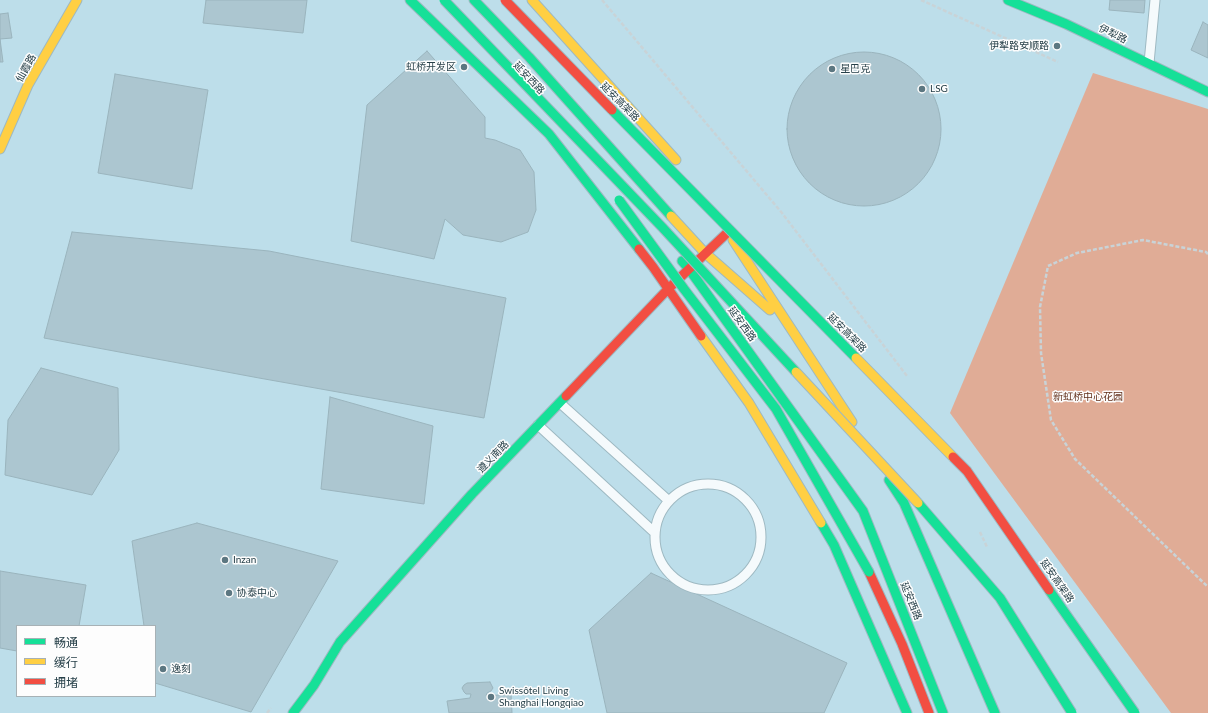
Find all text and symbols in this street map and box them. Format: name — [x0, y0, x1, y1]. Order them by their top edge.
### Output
street label: 伊犁路 — [1097, 22, 1129, 46]
place label: 伊犁路安顺路 — [989, 40, 1049, 52]
marker: 伊犁路安顺路 — [1052, 41, 1062, 51]
street label: 仙霞路 — [13, 52, 39, 84]
street label: 延安西路 — [511, 59, 547, 97]
place label: 虹桥开发区 — [406, 61, 456, 73]
marker: 虹桥开发区 — [459, 62, 469, 72]
place label: 星巴克 — [840, 63, 870, 75]
marker: 星巴克 — [827, 64, 837, 74]
street label: 延安高架路 — [598, 80, 642, 124]
place label: LSG — [930, 83, 948, 95]
marker: LSG — [917, 84, 927, 94]
street label: 延安西路 — [725, 304, 759, 344]
street label: 延安高架路 — [825, 311, 869, 355]
park label: 新虹桥中心花园 — [1053, 391, 1123, 403]
street label: 遵义南路 — [475, 438, 511, 476]
place label: Inzan — [233, 554, 256, 566]
marker: Inzan — [220, 555, 230, 565]
street label: 延安高架路 — [1038, 557, 1076, 605]
street label: 延安西路 — [898, 580, 924, 622]
place label: 协泰中心 — [237, 587, 277, 599]
marker: 协泰中心 — [224, 588, 234, 598]
legend — [16, 625, 156, 697]
text: 畅通 — [54, 635, 78, 650]
text: 缓行 — [54, 655, 78, 670]
place label: 逸刻 — [171, 663, 191, 675]
marker: 逸刻 — [158, 664, 168, 674]
text: 拥堵 — [54, 675, 78, 690]
place label: Swissôtel Living Shanghai Hongqiao — [499, 685, 584, 708]
marker: Swissôtel Living Shanghai Hongqiao — [486, 692, 496, 702]

